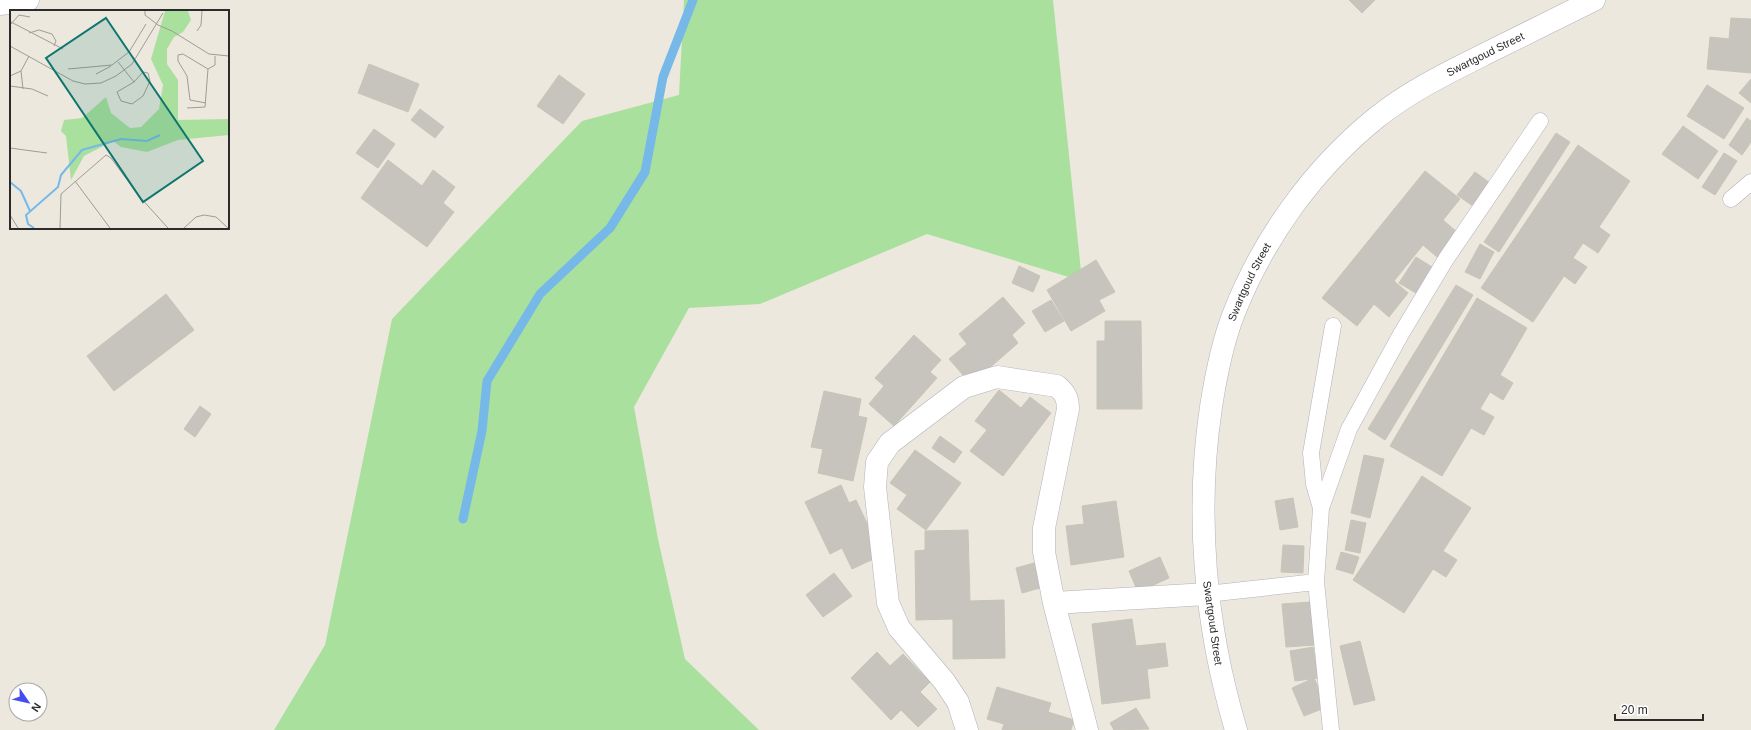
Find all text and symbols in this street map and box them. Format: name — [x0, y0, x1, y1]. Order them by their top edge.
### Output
inset map — [10, 10, 229, 229]
street label: Swartgoud Street — [1444, 30, 1526, 78]
street label: Swartgoud Street — [1226, 241, 1273, 323]
street label: Swartgoud Street — [1201, 580, 1225, 666]
north arrow — [8, 682, 48, 722]
scale bar — [1615, 696, 1703, 722]
text: N — [29, 701, 43, 714]
text: 20 m — [1621, 703, 1648, 717]

